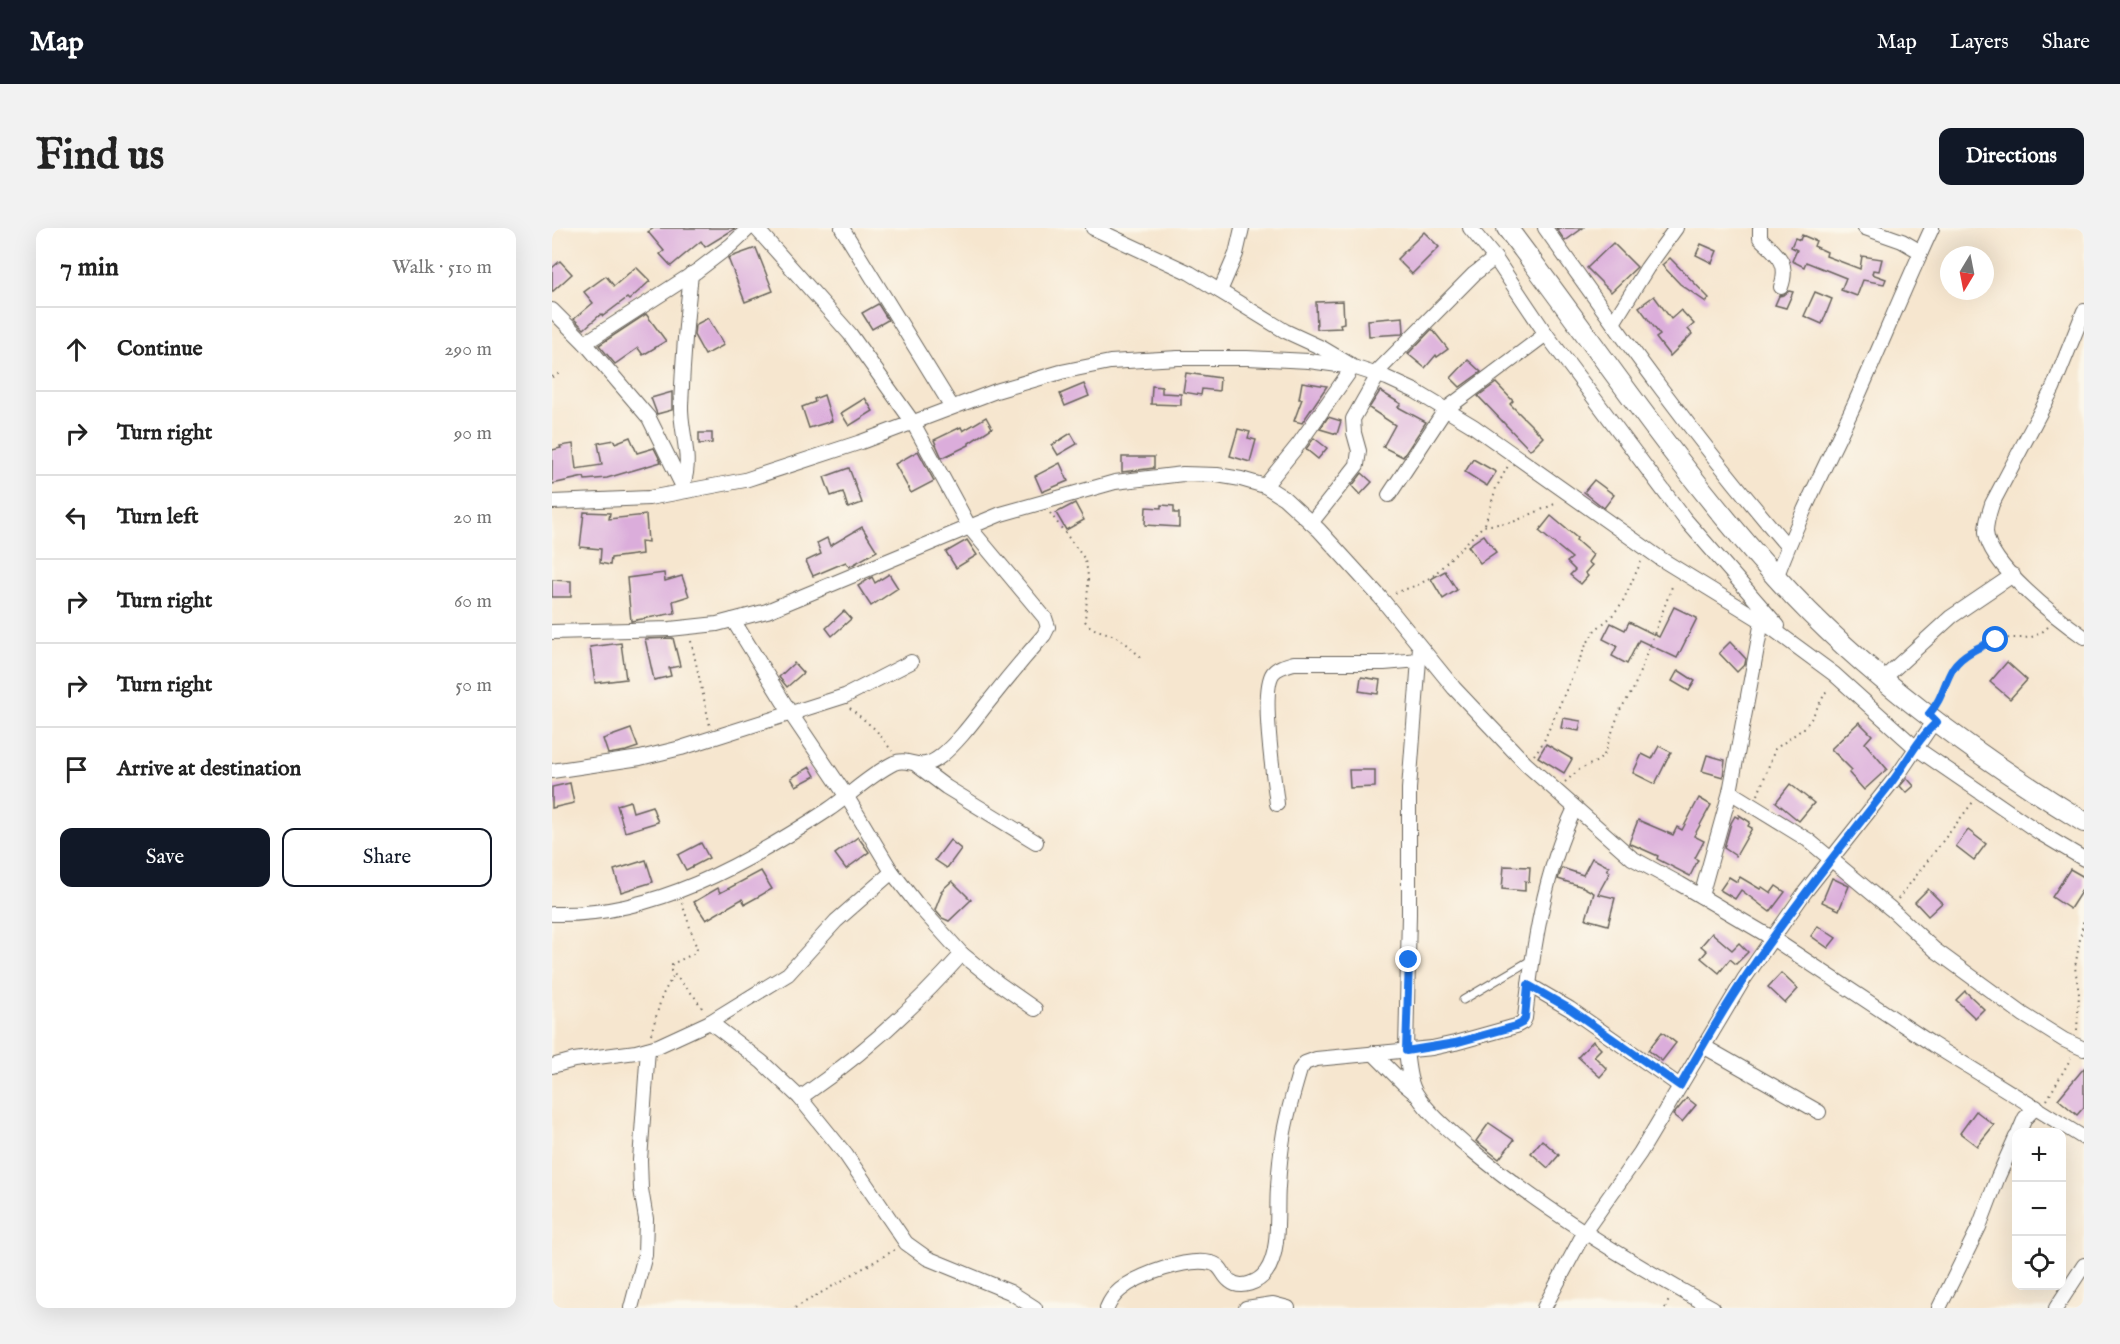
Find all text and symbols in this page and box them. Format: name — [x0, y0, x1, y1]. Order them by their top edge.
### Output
text: Map — [30, 25, 84, 60]
text: Map — [1877, 29, 1917, 56]
text: Layers — [1950, 29, 2009, 56]
text: Share — [2042, 29, 2090, 56]
button: Directions — [1939, 128, 2084, 185]
text: Find us — [36, 130, 164, 183]
north arrow — [1940, 246, 1994, 300]
text: 7 min — [60, 251, 119, 284]
text: Walk · 510 m — [392, 255, 492, 280]
icon: ahead — [60, 333, 93, 366]
text: Continue — [117, 335, 203, 363]
text: 290 m — [444, 337, 492, 362]
icon: right — [60, 417, 93, 450]
text: Turn right — [117, 419, 212, 447]
text: 90 m — [454, 421, 492, 446]
icon: left — [60, 501, 93, 534]
text: Turn left — [117, 503, 199, 531]
text: 20 m — [453, 505, 492, 530]
icon: right — [60, 585, 93, 618]
text: Turn right — [117, 587, 212, 615]
text: 60 m — [454, 589, 492, 614]
route start — [1982, 626, 2008, 652]
icon: right — [60, 669, 93, 702]
text: Turn right — [117, 671, 212, 699]
text: 50 m — [455, 673, 492, 698]
icon: arrive — [60, 753, 93, 786]
text: Arrive at destination — [117, 755, 301, 783]
button: Save — [60, 828, 270, 887]
button: Share — [282, 828, 492, 887]
route end — [1395, 946, 1421, 972]
map controls — [2012, 1128, 2066, 1290]
button: + — [2012, 1128, 2066, 1182]
button: − — [2012, 1182, 2066, 1236]
button: locate — [2012, 1236, 2066, 1290]

